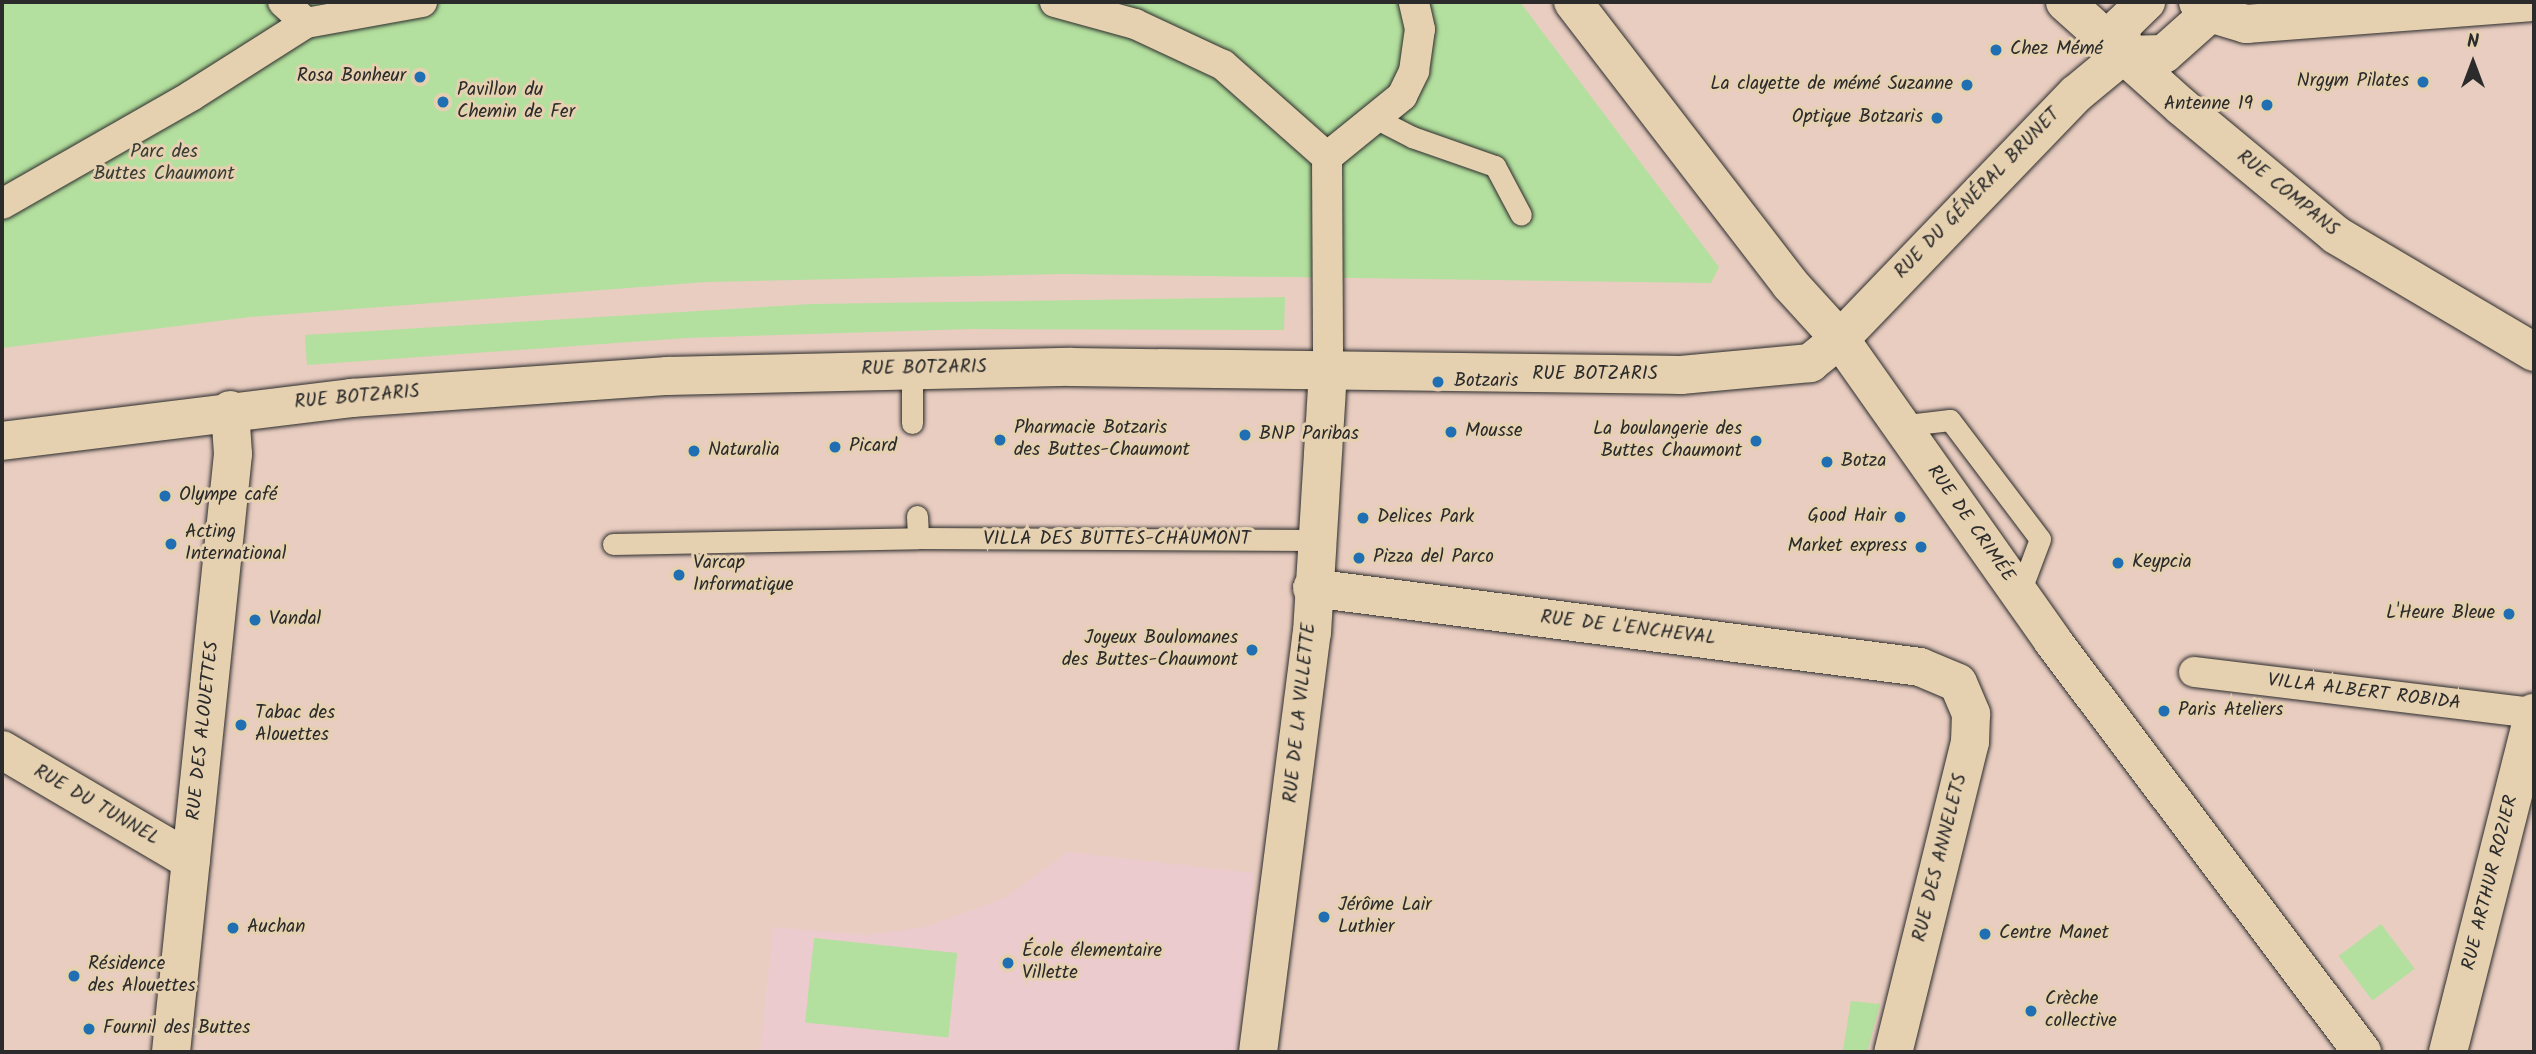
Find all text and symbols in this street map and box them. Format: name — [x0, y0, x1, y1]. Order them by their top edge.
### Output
text: N — [2467, 27, 2479, 57]
north arrow — [2438, 28, 2508, 98]
place label: Chez Mémé — [2010, 39, 2103, 61]
marker: Chez Mémé — [1988, 42, 2004, 58]
place label: Rosa Bonheur — [297, 66, 406, 88]
marker: Rosa Bonheur — [412, 69, 428, 85]
place label: Nrgym Pilates — [2297, 71, 2409, 93]
place label: La clayette de mémé Suzanne — [1710, 74, 1953, 96]
marker: Nrgym Pilates — [2415, 74, 2431, 90]
marker: La clayette de mémé Suzanne — [1959, 77, 1975, 93]
place label: Pavillon du Chemin de Fer — [457, 80, 575, 124]
marker: Pavillon du Chemin de Fer — [435, 94, 451, 110]
place label: Antenne 19 — [2164, 94, 2253, 116]
marker: Antenne 19 — [2259, 97, 2275, 113]
street label: RUE DU GÉNÉRAL BRUNET — [1890, 104, 2066, 284]
place label: Optique Botzaris — [1792, 107, 1923, 129]
marker: Optique Botzaris — [1929, 110, 1945, 126]
park label: Parc des Buttes Chaumont — [93, 142, 235, 186]
street label: RUE COMPANS — [2232, 146, 2342, 242]
street label: RUE BOTZARIS — [861, 357, 987, 381]
street label: RUE BOTZARIS — [1532, 364, 1658, 386]
place label: Botzaris — [1454, 371, 1518, 393]
marker: Botzaris — [1428, 372, 1448, 392]
street label: RUE BOTZARIS — [293, 381, 421, 415]
place label: Pharmacie Botzaris des Buttes-Chaumont — [1014, 418, 1190, 462]
place label: La boulangerie des Buttes Chaumont — [1593, 419, 1742, 463]
place label: Mousse — [1465, 421, 1522, 443]
place label: BNP Paribas — [1259, 424, 1359, 446]
marker: Mousse — [1443, 424, 1459, 440]
marker: BNP Paribas — [1237, 427, 1253, 443]
marker: Pharmacie Botzaris des Buttes-Chaumont — [992, 432, 1008, 448]
marker: La boulangerie des Buttes Chaumont — [1748, 433, 1764, 449]
place label: Picard — [849, 436, 897, 458]
marker: Picard — [827, 439, 843, 455]
place label: Naturalia — [708, 440, 780, 462]
marker: Naturalia — [686, 443, 702, 459]
place label: Botza — [1841, 451, 1886, 473]
marker: Botza — [1819, 454, 1835, 470]
street label: RUE DE CRIMÉE — [1921, 461, 2019, 587]
place label: Olympe café — [179, 485, 277, 507]
marker: Olympe café — [157, 488, 173, 504]
place label: Good Hair — [1808, 506, 1886, 528]
place label: Delices Park — [1377, 507, 1474, 529]
marker: Good Hair — [1892, 509, 1908, 525]
marker: Delices Park — [1355, 510, 1371, 526]
place label: Acting International — [185, 522, 286, 566]
street label: VILLA DES BUTTES-CHAUMONT — [983, 529, 1251, 551]
marker: Acting International — [163, 536, 179, 552]
place label: Market express — [1788, 536, 1907, 558]
marker: Market express — [1913, 539, 1929, 555]
place label: Pizza del Parco — [1373, 547, 1494, 569]
marker: Pizza del Parco — [1351, 550, 1367, 566]
place label: Keypcia — [2132, 552, 2192, 574]
place label: Varcap Informatique — [693, 553, 794, 597]
marker: Keypcia — [2110, 555, 2126, 571]
marker: Varcap Informatique — [671, 567, 687, 583]
place label: L'Heure Bleue — [2386, 603, 2495, 625]
marker: L'Heure Bleue — [2501, 606, 2517, 622]
street label: RUE DE L'ENCHEVAL — [1539, 607, 1717, 651]
place label: Vandal — [269, 609, 321, 631]
marker: Vandal — [247, 612, 263, 628]
street label: RUE DE LA VILLETTE — [1280, 622, 1322, 804]
place label: Joyeux Boulomanes des Buttes-Chaumont — [1062, 628, 1238, 672]
street label: RUE DES ALOUETTES — [183, 640, 225, 822]
marker: Joyeux Boulomanes des Buttes-Chaumont — [1244, 642, 1260, 658]
street label: VILLA ALBERT ROBIDA — [2266, 670, 2462, 716]
place label: Paris Ateliers — [2178, 700, 2283, 722]
place label: Tabac des Alouettes — [255, 703, 335, 747]
marker: Paris Ateliers — [2156, 703, 2172, 719]
marker: Tabac des Alouettes — [233, 717, 249, 733]
street label: RUE DU TUNNEL — [29, 761, 163, 851]
street label: RUE DES ANNELETS — [1909, 772, 1973, 944]
street label: RUE ARTHUR ROZIER — [2458, 793, 2524, 973]
place label: Jérôme Lair Luthier — [1338, 895, 1431, 939]
marker: Jérôme Lair Luthier — [1316, 909, 1332, 925]
place label: Auchan — [247, 917, 305, 939]
marker: Auchan — [225, 920, 241, 936]
place label: Centre Manet — [1999, 923, 2109, 945]
marker: Centre Manet — [1977, 926, 1993, 942]
place label: École élementaire Villette — [1022, 941, 1162, 985]
place label: Résidence des Alouettes — [88, 954, 196, 998]
marker: École élementaire Villette — [1000, 955, 1016, 971]
marker: Résidence des Alouettes — [66, 968, 82, 984]
place label: Crèche collective — [2045, 989, 2117, 1033]
marker: Crèche collective — [2023, 1003, 2039, 1019]
place label: Fournil des Buttes — [103, 1018, 250, 1040]
marker: Fournil des Buttes — [81, 1021, 97, 1037]

